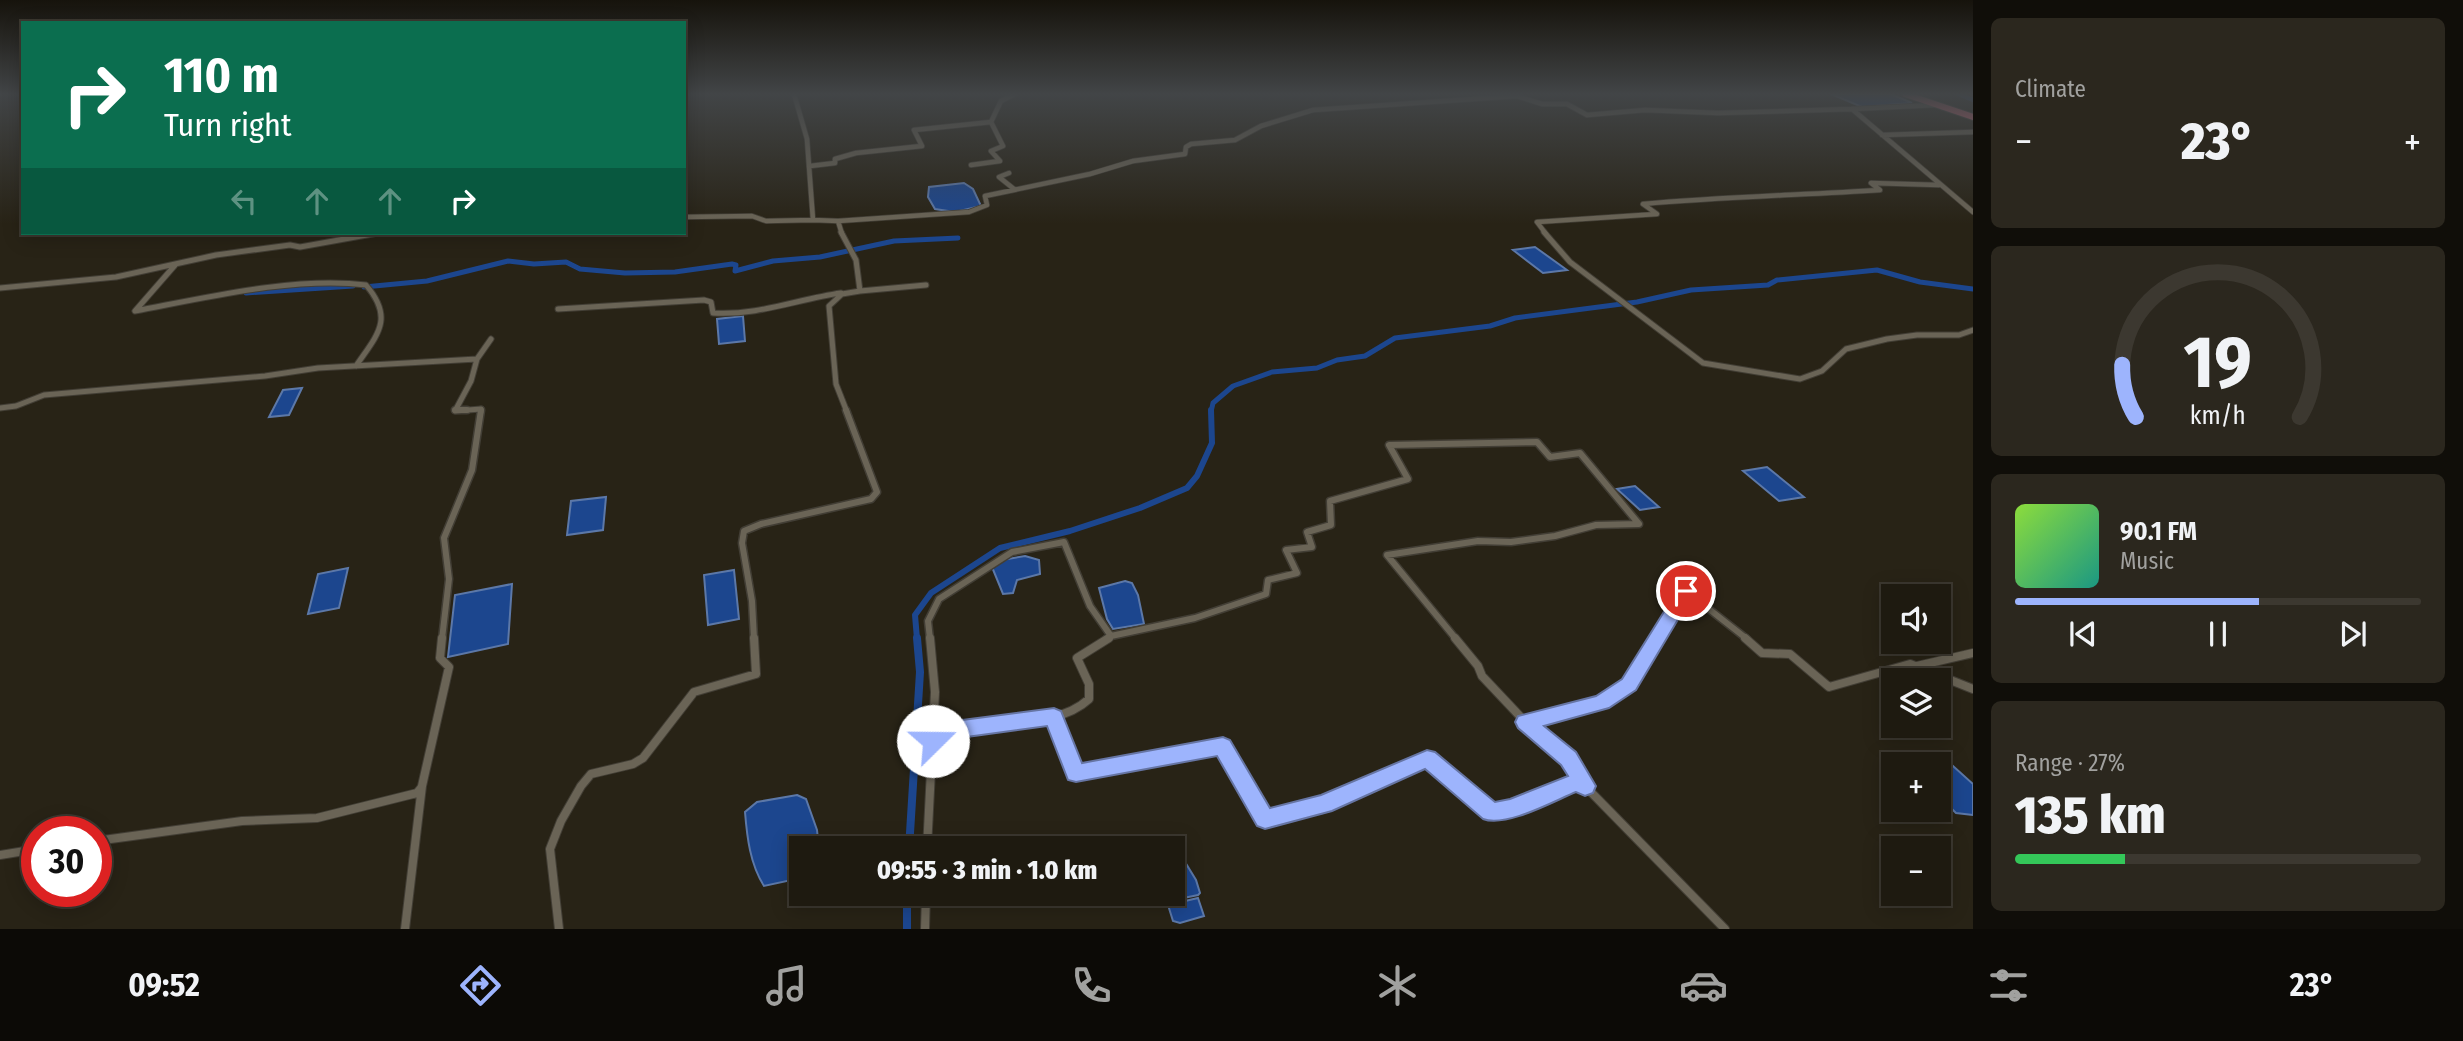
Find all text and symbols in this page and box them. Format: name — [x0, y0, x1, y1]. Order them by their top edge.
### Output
text: 110 m — [164, 46, 279, 105]
icon: right — [49, 49, 140, 140]
text: Climate — [2015, 75, 2086, 103]
text: Turn right — [164, 106, 291, 144]
text: 23° — [2181, 110, 2255, 173]
text: − — [2015, 119, 2032, 165]
text: + — [2404, 119, 2421, 165]
icon: left — [225, 182, 263, 220]
icon: ahead — [298, 182, 336, 220]
icon: ahead — [371, 182, 409, 220]
icon: right — [444, 182, 482, 220]
text: 19 — [2184, 319, 2252, 406]
text: km/h — [2190, 400, 2246, 430]
text: 90.1 FM — [2120, 516, 2197, 547]
text: Music — [2120, 547, 2174, 575]
pin — [1656, 561, 1716, 621]
icon: arrive — [1667, 572, 1705, 610]
map controls — [1881, 584, 1951, 906]
button: sound — [1881, 584, 1951, 654]
icon: previous — [2064, 615, 2102, 653]
icon: pause — [2199, 615, 2237, 653]
icon: next — [2334, 615, 2372, 653]
button: layers — [1881, 668, 1951, 738]
position arrow — [896, 704, 970, 778]
text: Range · 27% — [2015, 749, 2125, 777]
button: + — [1881, 752, 1951, 822]
text: 135 km — [2015, 784, 2166, 847]
speed limit sign: 30 — [21, 816, 112, 907]
button: − — [1881, 836, 1951, 906]
text: 09:55 · 3 min · 1.0 km — [877, 855, 1097, 886]
icon: directions — [456, 961, 505, 1010]
icon: music — [762, 961, 811, 1010]
icon: phone — [1067, 961, 1116, 1010]
icon: climate — [1373, 961, 1422, 1010]
icon: car — [1679, 961, 1728, 1010]
icon: filters — [1984, 961, 2033, 1010]
text: 09:52 — [128, 966, 200, 1004]
text: 23° — [2290, 966, 2335, 1004]

